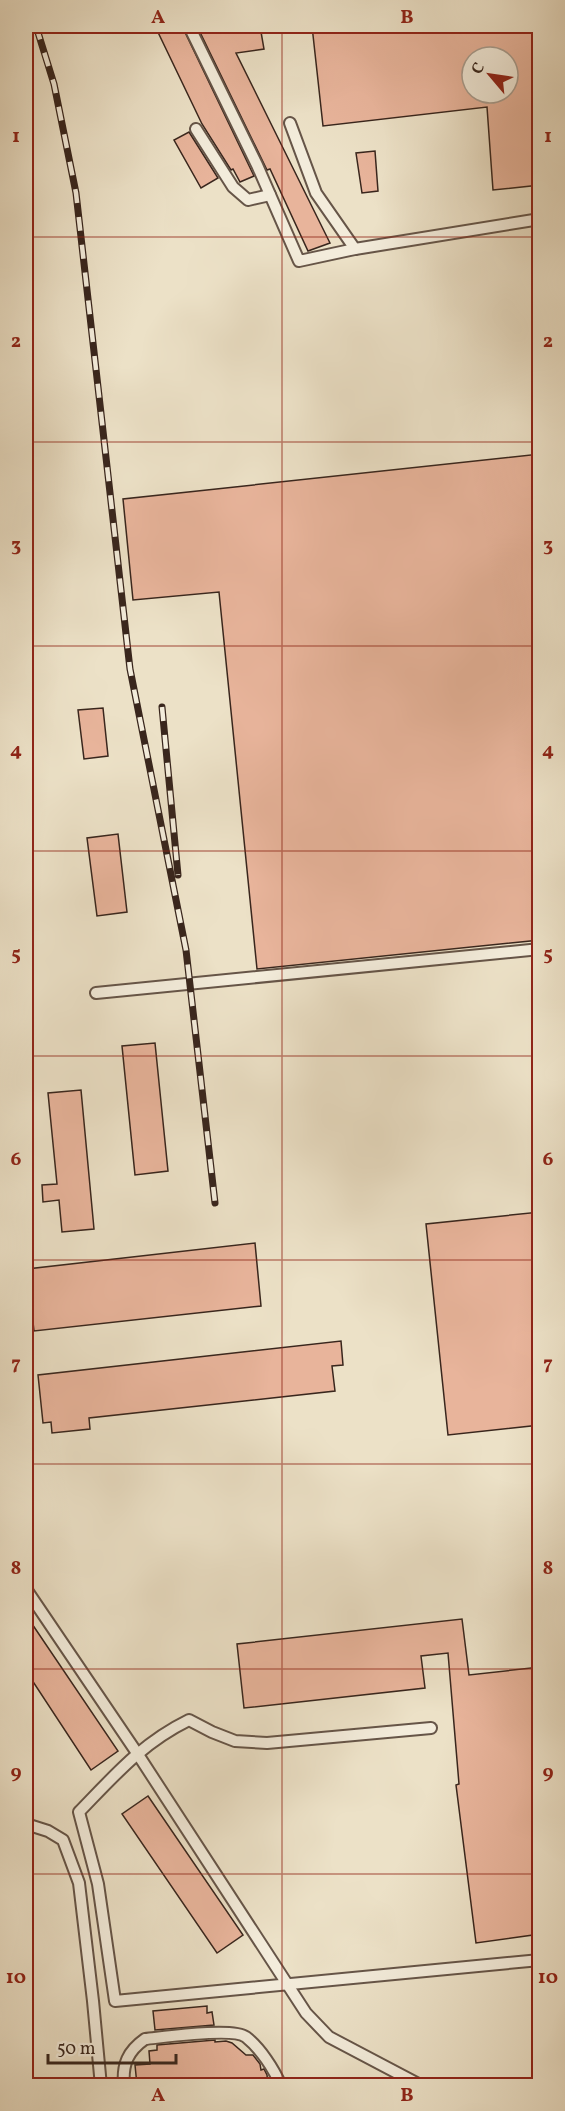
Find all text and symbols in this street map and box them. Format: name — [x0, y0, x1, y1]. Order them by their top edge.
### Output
text: A — [151, 4, 165, 32]
text: B — [400, 4, 414, 32]
north arrow — [460, 45, 520, 105]
text: С — [467, 59, 491, 79]
text: 1 — [12, 123, 20, 151]
text: 1 — [544, 123, 552, 151]
text: 2 — [11, 328, 21, 356]
text: 2 — [543, 328, 553, 356]
text: 3 — [11, 532, 21, 560]
text: 3 — [543, 532, 553, 560]
text: 4 — [10, 737, 22, 765]
text: 4 — [542, 737, 554, 765]
text: 5 — [11, 941, 21, 969]
text: 5 — [543, 941, 553, 969]
text: 6 — [11, 1146, 22, 1174]
text: 6 — [543, 1146, 554, 1174]
text: 7 — [11, 1350, 21, 1378]
text: 7 — [543, 1350, 553, 1378]
text: 8 — [11, 1555, 21, 1583]
text: 8 — [543, 1555, 553, 1583]
text: 9 — [10, 1759, 22, 1787]
text: 9 — [542, 1759, 554, 1787]
text: 10 — [6, 1964, 26, 1992]
text: 10 — [538, 1964, 558, 1992]
scale bar — [48, 2027, 176, 2065]
text: 50 m — [57, 2037, 96, 2062]
text: A — [151, 2082, 165, 2110]
text: B — [400, 2082, 414, 2110]

